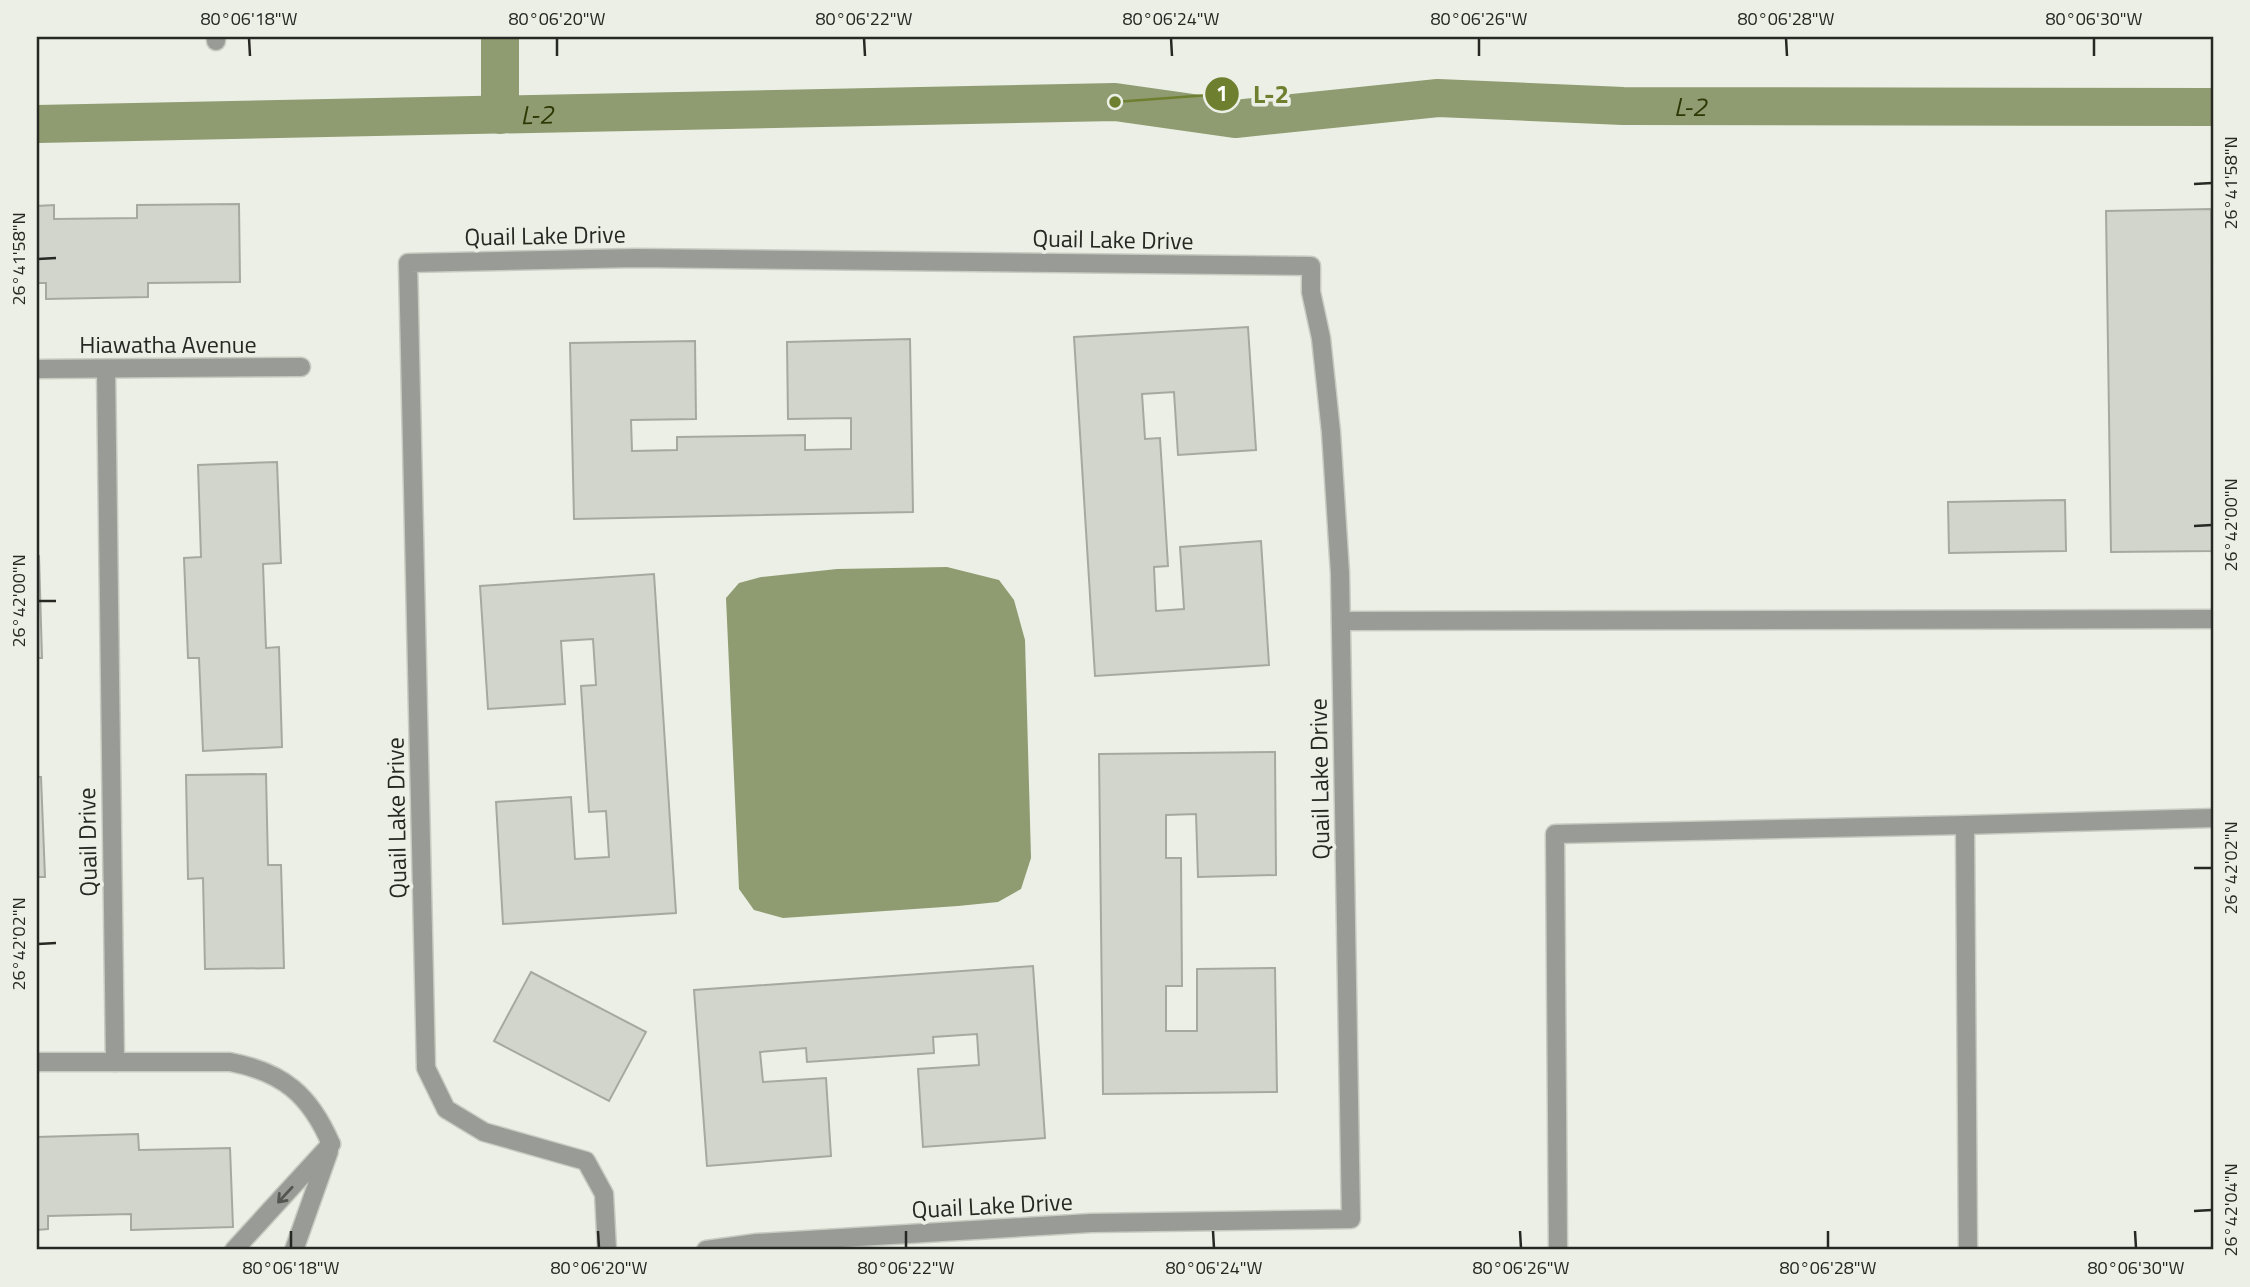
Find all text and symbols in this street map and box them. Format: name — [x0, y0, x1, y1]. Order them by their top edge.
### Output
text: 80°06'18"W — [201, 5, 298, 32]
text: 80°06'20"W — [509, 5, 606, 32]
text: 80°06'22"W — [816, 5, 913, 32]
text: 80°06'24"W — [1123, 5, 1220, 32]
text: 80°06'26"W — [1431, 5, 1528, 32]
text: 80°06'28"W — [1738, 5, 1835, 32]
text: 80°06'30"W — [2046, 5, 2143, 32]
callout: L-2 — [1204, 71, 1303, 118]
text: L-2 — [1253, 74, 1289, 113]
text: 1 — [1216, 77, 1228, 109]
water label: L-2 — [1674, 87, 1708, 126]
water label: L-2 — [520, 94, 555, 134]
text: 26°41'58"N — [2217, 136, 2244, 230]
text: 26°41'58"N — [5, 212, 32, 306]
street label: Quail Lake Drive — [464, 216, 626, 254]
street label: Quail Lake Drive — [1032, 220, 1194, 258]
street label: Hiawatha Avenue — [79, 326, 257, 362]
text: 26°42'00"N — [2217, 478, 2244, 572]
text: 26°42'00"N — [5, 554, 32, 648]
street label: Quail Lake Drive — [1300, 698, 1338, 860]
street label: Quail Lake Drive — [377, 737, 415, 899]
street label: Quail Drive — [68, 787, 106, 897]
text: 26°42'02"N — [2217, 821, 2244, 915]
text: 26°42'02"N — [5, 897, 32, 991]
text: 26°42'04"N — [2217, 1163, 2244, 1257]
street label: Quail Lake Drive — [911, 1183, 1073, 1227]
one-way arrow — [277, 1186, 293, 1204]
text: 80°06'18"W — [243, 1254, 340, 1281]
text: 80°06'20"W — [551, 1254, 648, 1281]
text: 80°06'22"W — [858, 1254, 955, 1281]
text: 80°06'24"W — [1166, 1254, 1263, 1281]
text: 80°06'26"W — [1473, 1254, 1570, 1281]
text: 80°06'28"W — [1780, 1254, 1877, 1281]
text: 80°06'30"W — [2088, 1254, 2185, 1281]

